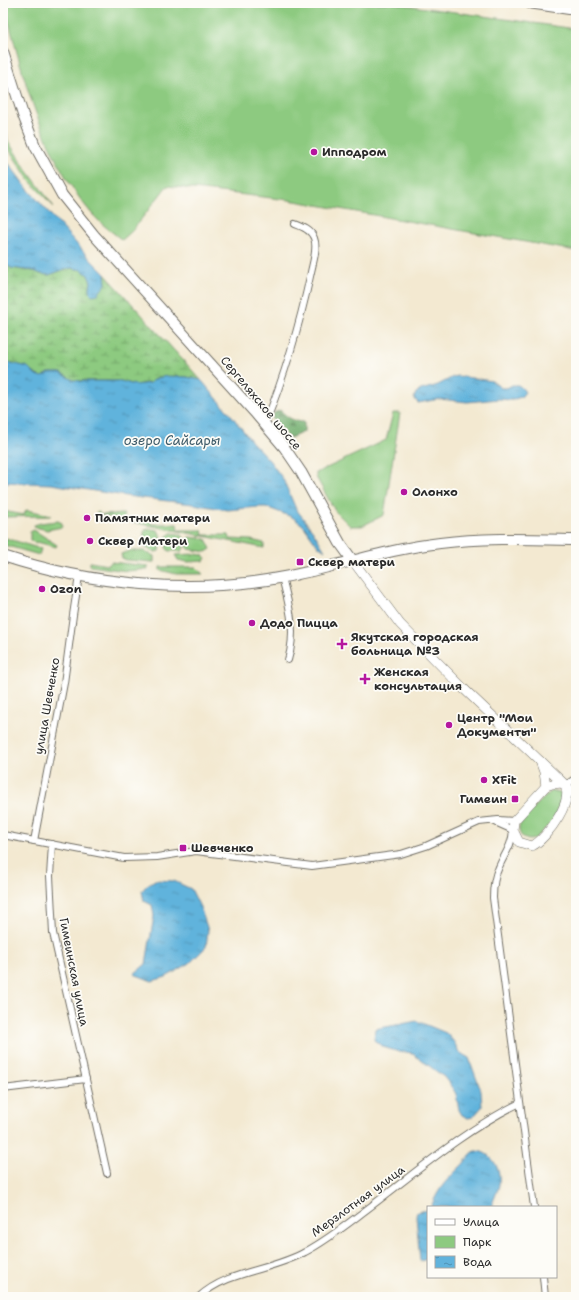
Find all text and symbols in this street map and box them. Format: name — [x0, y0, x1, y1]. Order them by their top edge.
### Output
place label: Ипподром — [322, 144, 386, 160]
marker: Ипподром — [309, 147, 319, 157]
street label: Сергеляхское шоссе — [217, 353, 305, 453]
water label: озеро Сайсары — [124, 432, 220, 449]
place label: Олонхо — [412, 484, 458, 500]
marker: Олонхо — [399, 487, 409, 497]
place label: Памятник матери — [95, 510, 211, 526]
marker: Памятник матери — [82, 513, 92, 523]
place label: Сквер Матери — [98, 533, 188, 549]
marker: Сквер Матери — [85, 536, 95, 546]
place label: Сквер матери — [308, 554, 396, 570]
marker: Сквер матери — [295, 557, 305, 567]
place label: Ozon — [50, 581, 82, 597]
marker: Ozon — [37, 584, 47, 594]
place label: Додо Пицца — [260, 615, 339, 631]
marker: Додо Пицца — [247, 618, 257, 628]
place label: Якутская городская больница №3 — [351, 629, 479, 659]
marker: Якутская городская больница №3 — [336, 638, 348, 650]
street label: улица Шевченко — [31, 656, 63, 756]
place label: Женская консультация — [374, 664, 462, 694]
marker: Женская консультация — [359, 673, 371, 685]
place label: Центр "Мои Документы" — [457, 710, 537, 740]
marker: Центр "Мои Документы" — [444, 720, 454, 730]
place label: XFit — [492, 772, 517, 788]
marker: XFit — [479, 775, 489, 785]
place label: Гимеин — [460, 791, 507, 807]
marker: Гимеин — [510, 794, 520, 804]
place label: Шевченко — [191, 840, 254, 856]
marker: Шевченко — [178, 843, 188, 853]
street label: Гимеинская улица — [56, 916, 92, 1028]
street label: Мерзлотная улица — [308, 1161, 408, 1240]
legend — [427, 1206, 557, 1278]
text: Улица — [463, 1214, 500, 1230]
text: Парк — [463, 1234, 492, 1250]
text: Вода — [463, 1254, 492, 1270]

